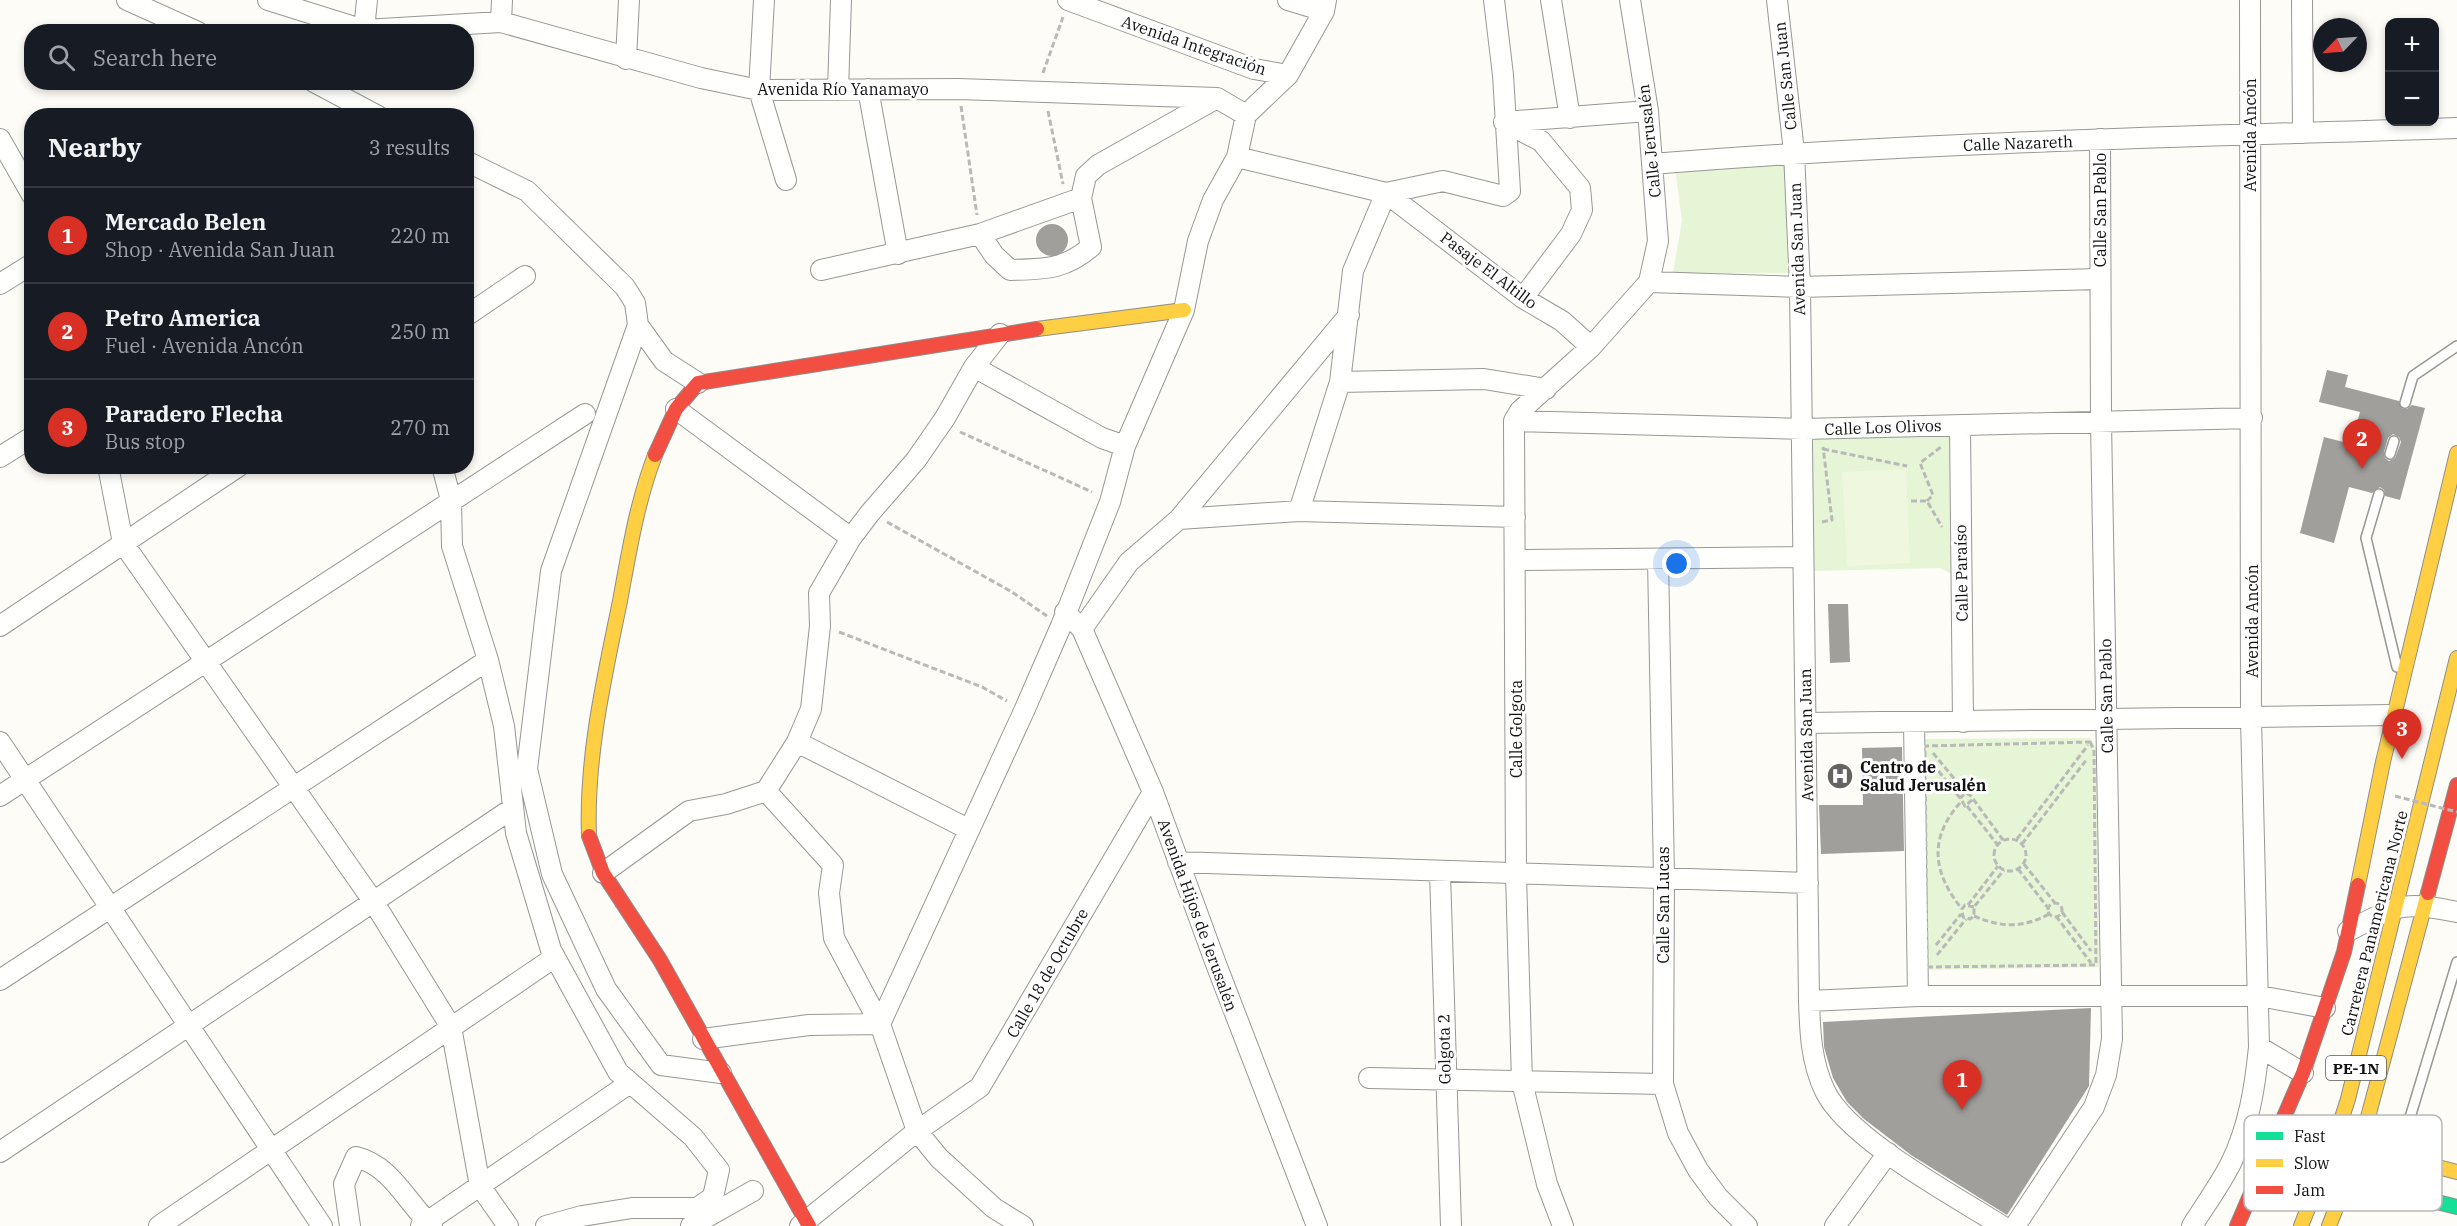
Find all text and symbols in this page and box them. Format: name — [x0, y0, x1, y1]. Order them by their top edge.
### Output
street label: Avenida Integración — [1119, 11, 1269, 79]
north arrow — [2313, 18, 2367, 72]
map controls — [2385, 18, 2439, 126]
button: + — [2385, 18, 2439, 72]
street label: Calle San Juan — [1769, 21, 1801, 131]
search box — [24, 24, 474, 90]
icon: search — [45, 41, 78, 74]
text: Search here — [93, 43, 217, 72]
button: − — [2385, 72, 2439, 126]
street label: Avenida Ancón — [2240, 78, 2260, 192]
street label: Avenida Río Yanamayo — [757, 79, 929, 99]
street label: Calle Jerusalén — [1633, 83, 1665, 199]
text: Nearby — [48, 130, 142, 164]
street label: Calle Nazareth — [1963, 131, 2073, 155]
text: 3 results — [369, 134, 450, 161]
street label: Calle San Pablo — [2090, 153, 2110, 267]
street label: Avenida San Juan — [1785, 182, 1809, 316]
text: Mercado Belen — [105, 207, 266, 236]
text: 1 — [62, 222, 74, 249]
text: 220 m — [390, 222, 450, 249]
street label: Pasaje El Altillo — [1437, 227, 1541, 313]
text: Shop · Avenida San Juan — [105, 236, 335, 263]
text: Petro America — [105, 303, 261, 332]
text: 2 — [62, 318, 74, 345]
text: 250 m — [390, 318, 450, 345]
text: Fuel · Avenida Ancón — [105, 332, 304, 359]
text: Paradero Flecha — [105, 399, 283, 428]
text: 3 — [62, 414, 74, 441]
text: 270 m — [390, 414, 450, 441]
street label: Calle Los Olivos — [1824, 415, 1942, 439]
pin: 2 — [2342, 420, 2382, 469]
text: Bus stop — [105, 428, 185, 455]
street label: Calle Paraíso — [1950, 524, 1972, 622]
your location — [1662, 549, 1691, 578]
street label: Avenida Ancón — [2242, 564, 2262, 678]
street label: Calle San Pablo — [2095, 639, 2117, 753]
street label: Avenida San Juan — [1795, 668, 1817, 802]
street label: Calle Golgota — [1506, 680, 1526, 778]
pin: 3 — [2382, 710, 2422, 759]
place label: Centro de Salud Jerusalén — [1860, 757, 1987, 795]
hospital icon: Centro de Salud Jerusalén — [1825, 761, 1855, 791]
street label: Carretera Panamericana Norte — [2336, 808, 2412, 1038]
street label: Avenida Hijos de Jerusalén — [1154, 816, 1242, 1014]
street label: Calle San Lucas — [1653, 847, 1673, 963]
street label: Calle 18 de Octubre — [1002, 905, 1092, 1041]
street label: Golgota 2 — [1433, 1013, 1455, 1085]
road number: PE-1N — [2326, 1056, 2386, 1080]
pin: 1 — [1942, 1060, 1982, 1110]
legend — [2244, 1115, 2442, 1211]
text: Fast — [2294, 1126, 2326, 1146]
text: Slow — [2294, 1153, 2330, 1173]
text: Jam — [2294, 1180, 2325, 1200]

